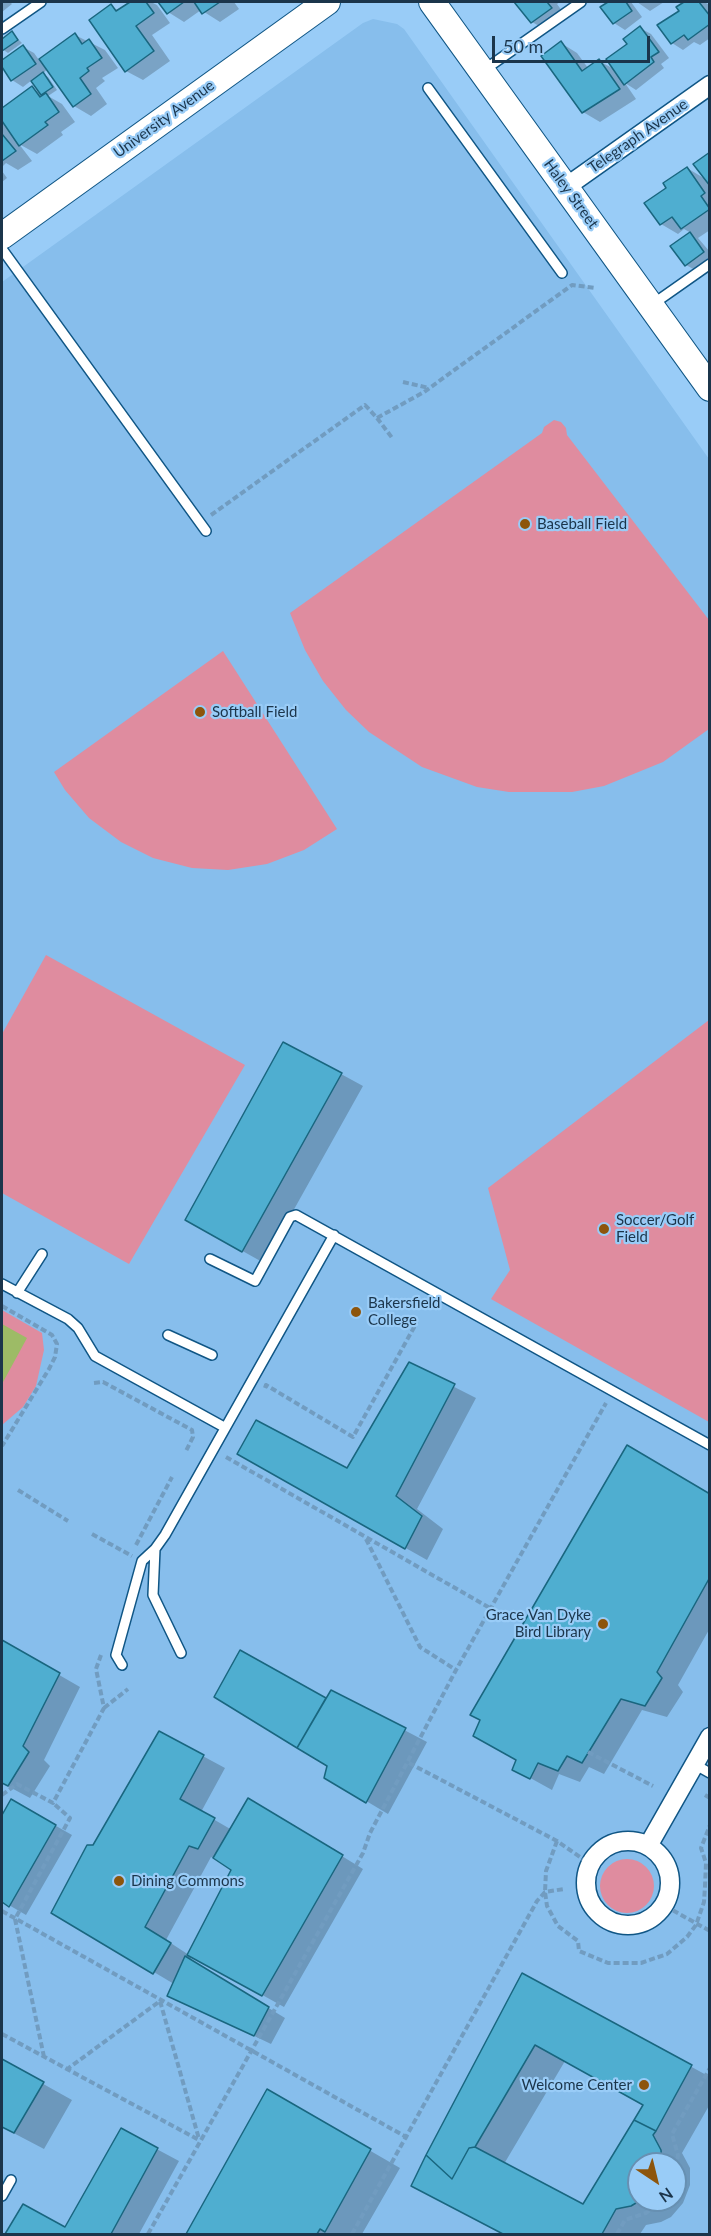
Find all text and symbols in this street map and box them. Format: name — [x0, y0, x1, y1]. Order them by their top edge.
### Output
scale bar — [495, 24, 652, 62]
text: 50 m — [503, 35, 543, 57]
street label: University Avenue — [110, 76, 218, 162]
street label: Telegraph Avenue — [585, 95, 691, 177]
street label: Haley Street — [540, 156, 602, 232]
place label: Baseball Field — [537, 515, 627, 533]
marker: Baseball Field — [518, 517, 532, 531]
place label: Softball Field — [212, 703, 297, 721]
marker: Softball Field — [193, 705, 207, 719]
place label: Soccer/Golf Field — [616, 1211, 694, 1246]
marker: Soccer/Golf Field — [597, 1222, 611, 1236]
place label: Bakersfield College — [368, 1294, 441, 1329]
marker: Bakersfield College — [349, 1305, 363, 1319]
place label: Grace Van Dyke Bird Library — [486, 1606, 591, 1641]
marker: Grace Van Dyke Bird Library — [596, 1617, 610, 1631]
place label: Dining Commons — [131, 1872, 244, 1890]
marker: Dining Commons — [112, 1874, 126, 1888]
place label: Welcome Center — [521, 2076, 632, 2094]
marker: Welcome Center — [637, 2078, 651, 2092]
north arrow — [627, 2152, 687, 2212]
text: N — [656, 2184, 677, 2207]

